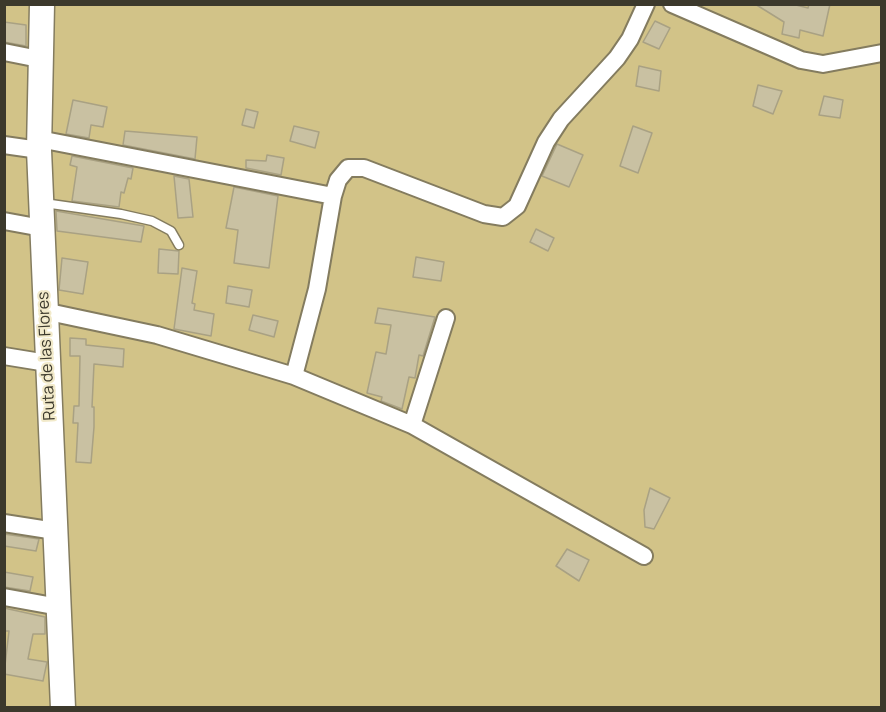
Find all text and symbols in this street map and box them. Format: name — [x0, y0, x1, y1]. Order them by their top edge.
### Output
street label: Ruta de las Flores — [34, 291, 60, 421]

